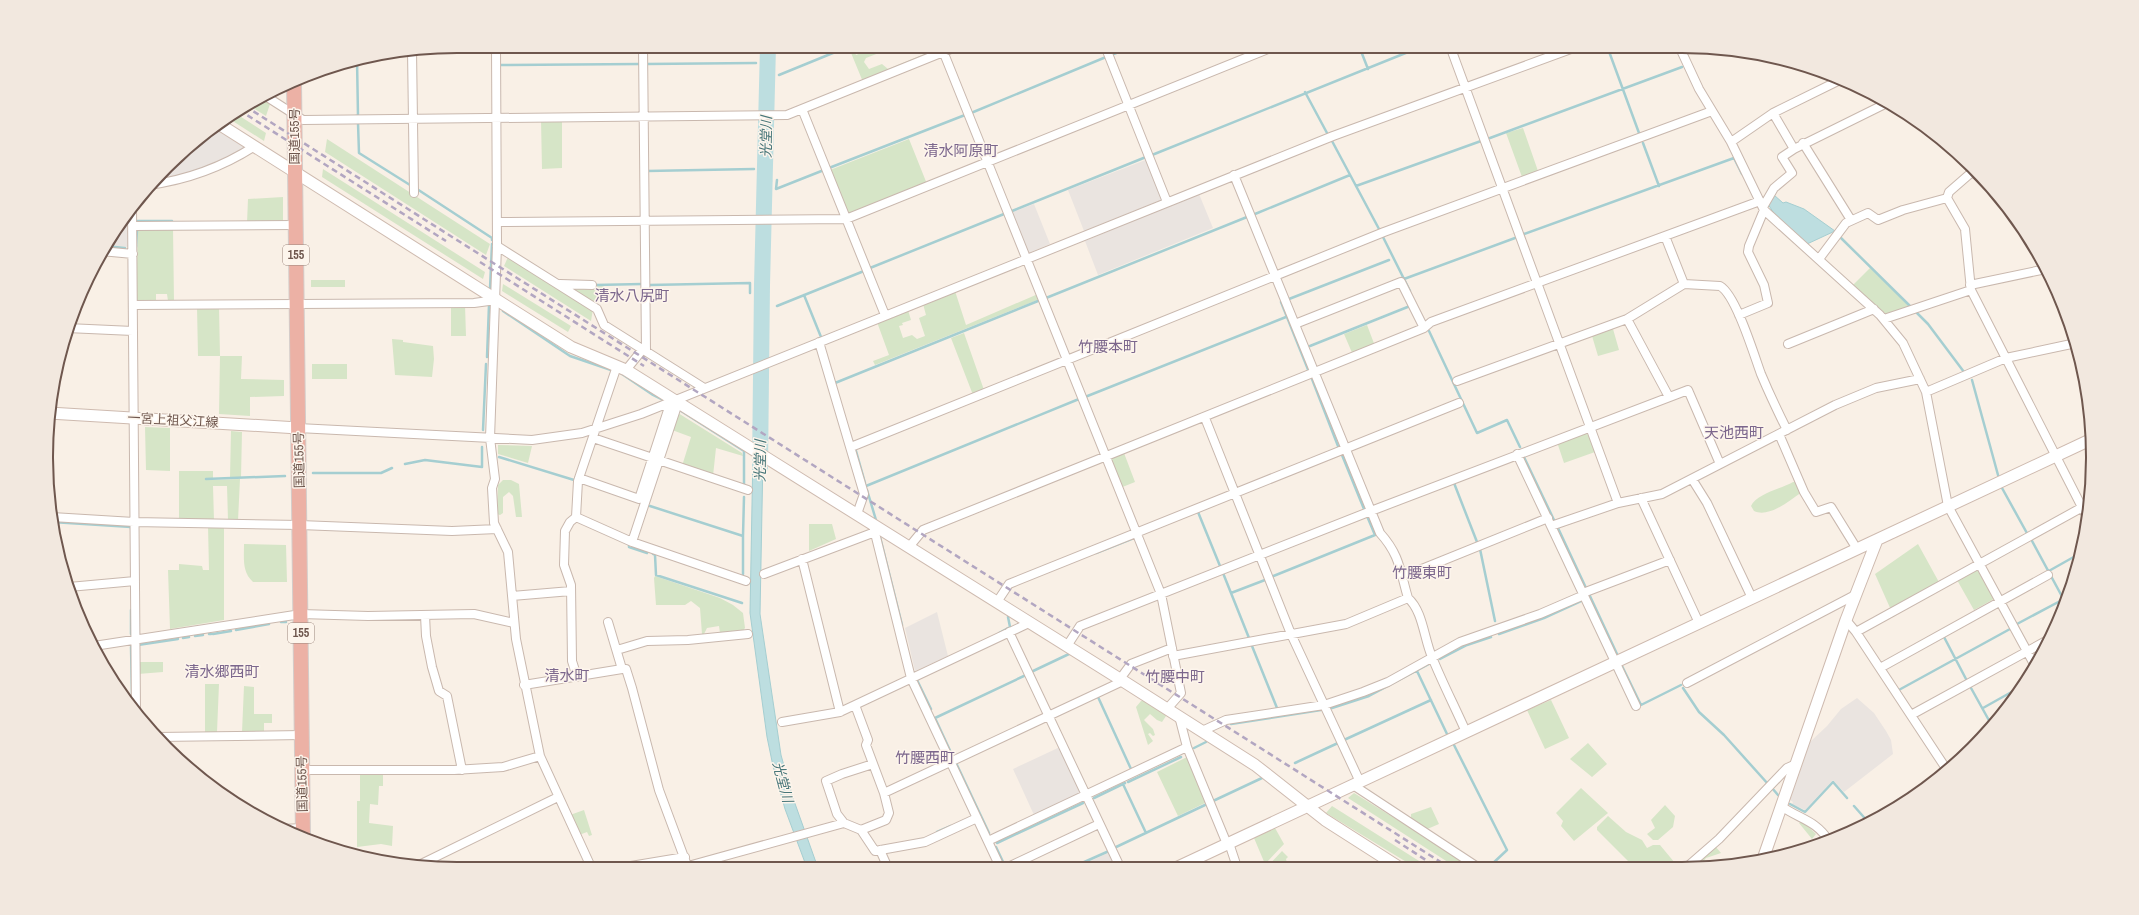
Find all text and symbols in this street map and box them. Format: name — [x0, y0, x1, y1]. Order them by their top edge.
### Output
street label: 国道155号 — [286, 108, 303, 164]
water label: 光堂川 — [757, 114, 775, 158]
district label: 清水阿原町 — [923, 140, 999, 161]
road number: 155 — [283, 245, 309, 265]
district label: 清水八尻町 — [594, 285, 670, 306]
district label: 竹腰本町 — [1078, 336, 1138, 357]
street label: 一宮上祖父江線 — [127, 409, 219, 431]
district label: 天池西町 — [1704, 422, 1764, 443]
street label: 国道155号 — [290, 431, 308, 489]
water label: 光堂川 — [751, 438, 769, 482]
district label: 竹腰東町 — [1392, 562, 1452, 583]
road number: 155 — [288, 623, 314, 643]
district label: 清水郷西町 — [184, 661, 260, 682]
district label: 清水町 — [544, 665, 590, 686]
district label: 竹腰中町 — [1145, 666, 1205, 687]
district label: 竹腰西町 — [895, 747, 955, 768]
street label: 国道155号 — [293, 755, 311, 813]
water label: 光堂川 — [769, 759, 798, 807]

